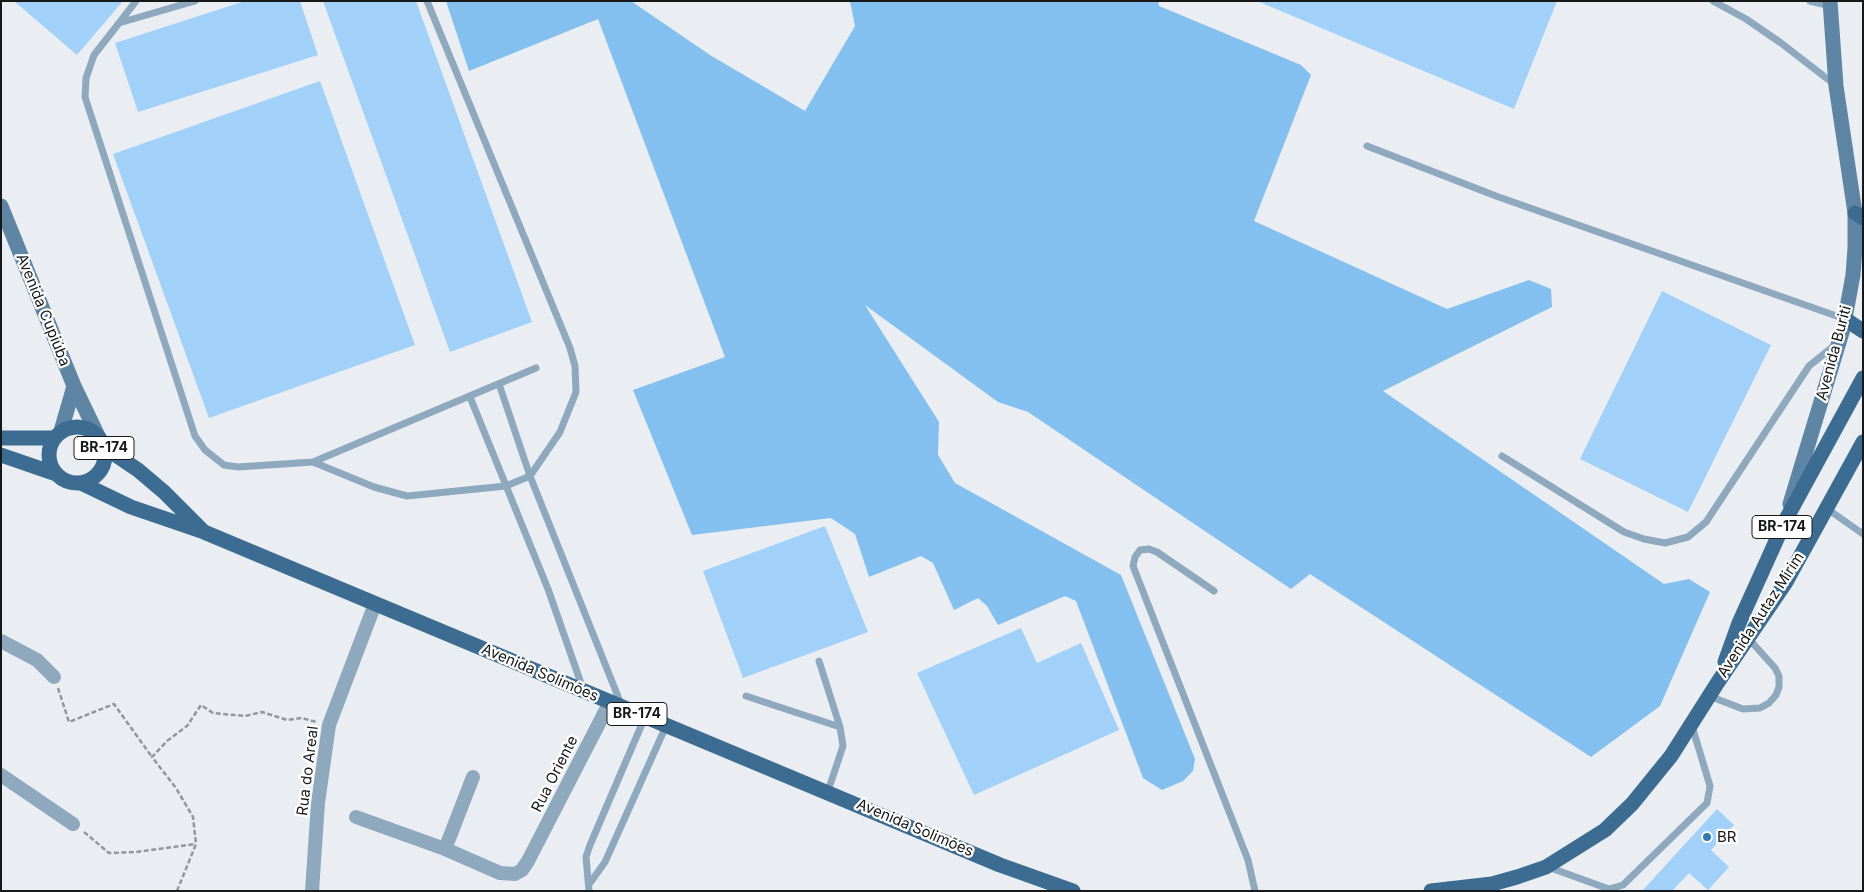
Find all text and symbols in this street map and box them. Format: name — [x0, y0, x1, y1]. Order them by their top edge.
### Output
street label: Avenida Cupiúba — [12, 251, 74, 369]
street label: Avenida Buriti — [1813, 304, 1855, 402]
road number: BR-174 — [74, 436, 134, 459]
road number: BR-174 — [1752, 516, 1812, 538]
street label: Avenida Autaz Mirim — [1714, 549, 1808, 681]
street label: Avenida Solimões — [479, 640, 601, 706]
road number: BR-174 — [607, 702, 667, 726]
street label: Rua do Areal — [294, 725, 322, 817]
street label: Rua Oriente — [528, 733, 582, 815]
street label: Avenida Solimões — [854, 795, 976, 861]
place label: BR — [1717, 828, 1736, 846]
marker: BR — [1701, 831, 1713, 843]

